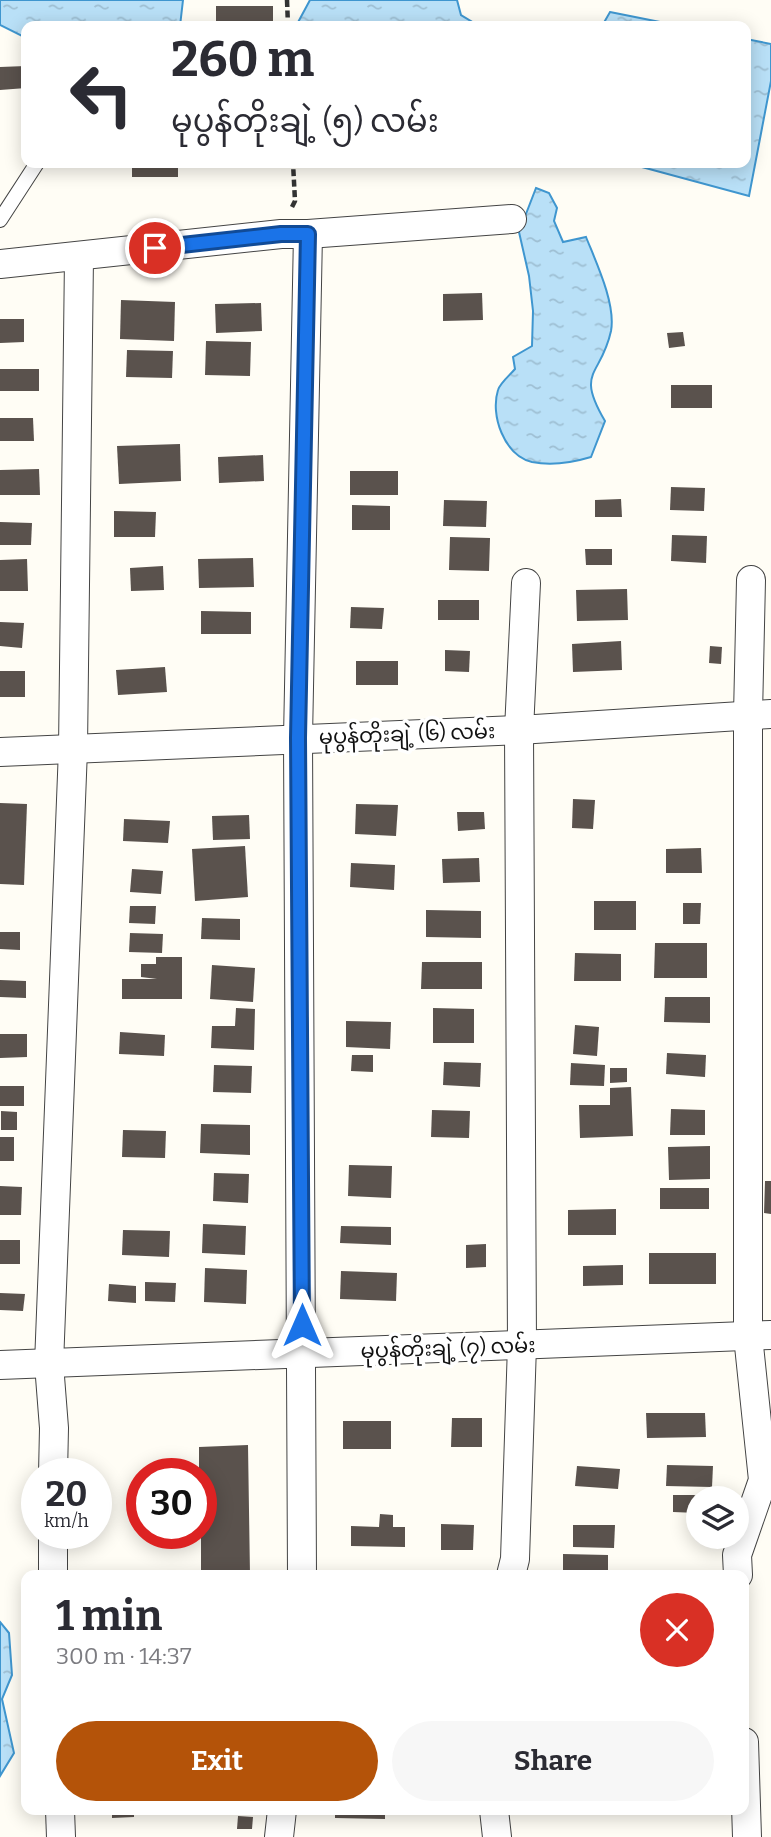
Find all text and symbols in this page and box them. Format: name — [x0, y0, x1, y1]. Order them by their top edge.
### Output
text: 260 m — [171, 30, 314, 89]
icon: left — [56, 49, 147, 140]
text: မုပွန်တိုးချဲ့ (၅) လမ်း — [171, 102, 439, 140]
pin — [125, 218, 185, 278]
icon: arrive — [136, 229, 174, 267]
street label: မုပွန်တိုးချဲ့ (၆) လမ်း — [318, 715, 496, 755]
position arrow — [265, 1288, 339, 1362]
street label: မုပွန်တိုးချဲ့ (၇) လမ်း — [360, 1329, 536, 1369]
speed limit sign: 30 — [126, 1458, 217, 1549]
text: 20 — [46, 1473, 87, 1515]
map controls — [686, 1486, 749, 1549]
button: layers — [686, 1486, 749, 1549]
text: km/h — [44, 1510, 89, 1532]
text: 1 min — [56, 1591, 162, 1641]
button: close — [640, 1593, 714, 1667]
text: 300 m · 14:37 — [56, 1642, 191, 1670]
button: Exit — [56, 1721, 378, 1801]
button: Share — [392, 1721, 714, 1801]

